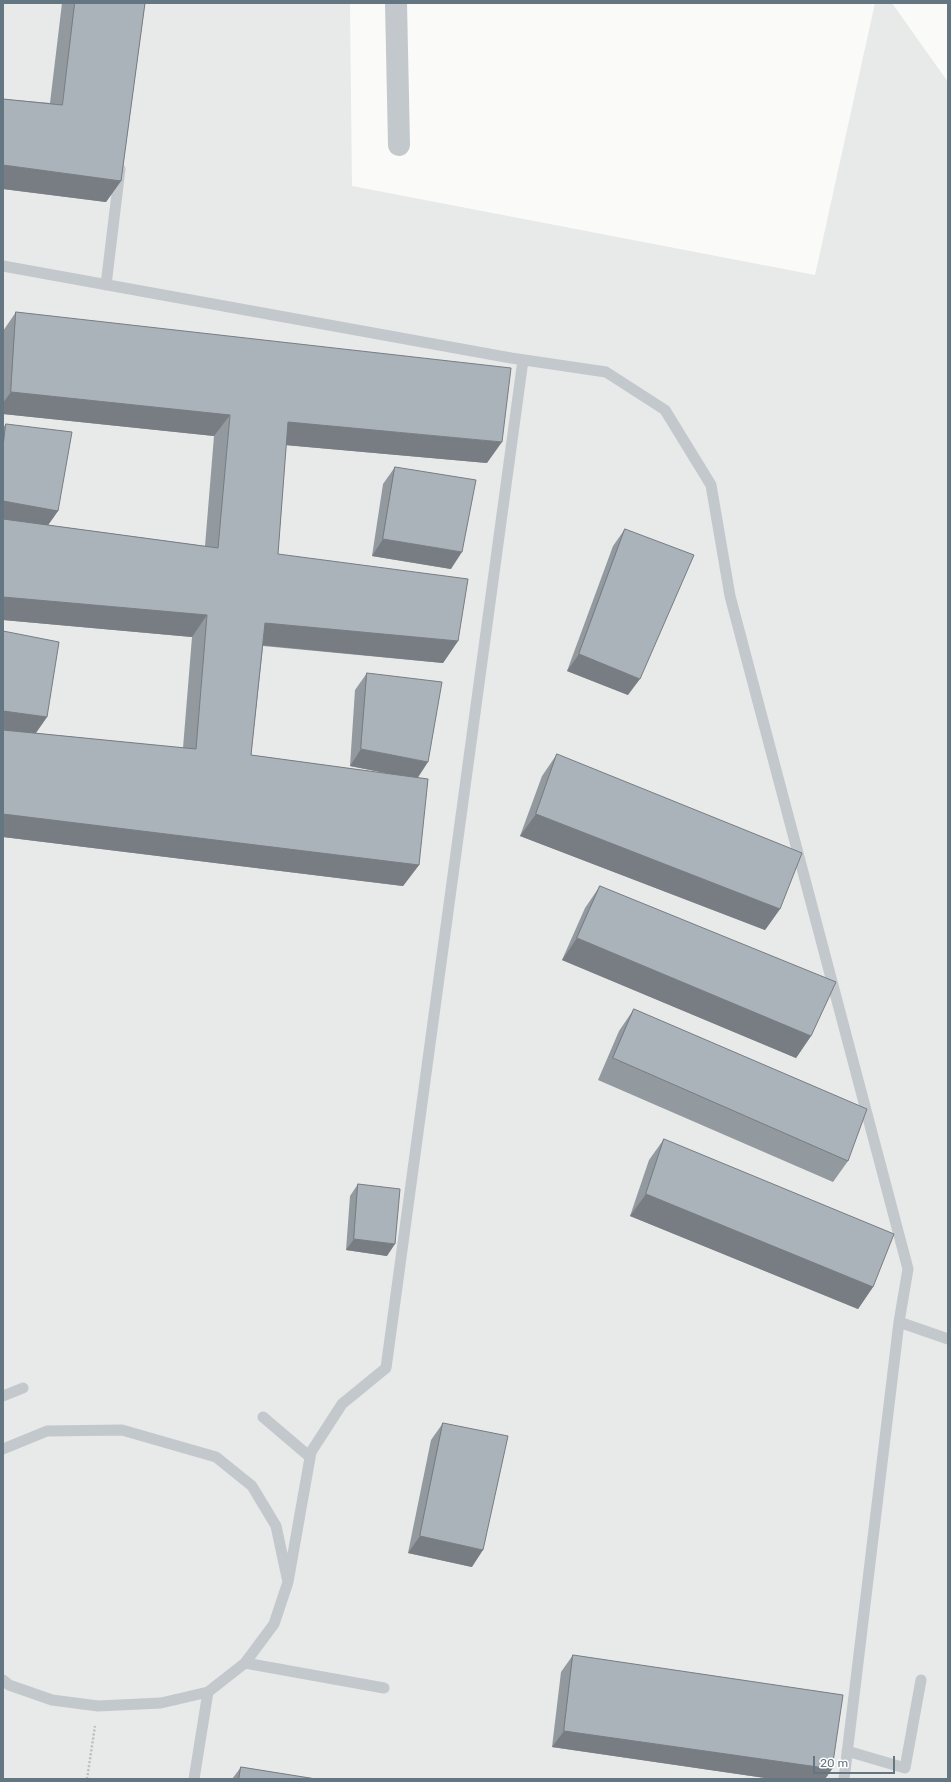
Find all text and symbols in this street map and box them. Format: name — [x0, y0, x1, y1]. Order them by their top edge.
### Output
scale bar — [815, 1748, 897, 1774]
text: 20 m — [820, 1756, 848, 1770]

